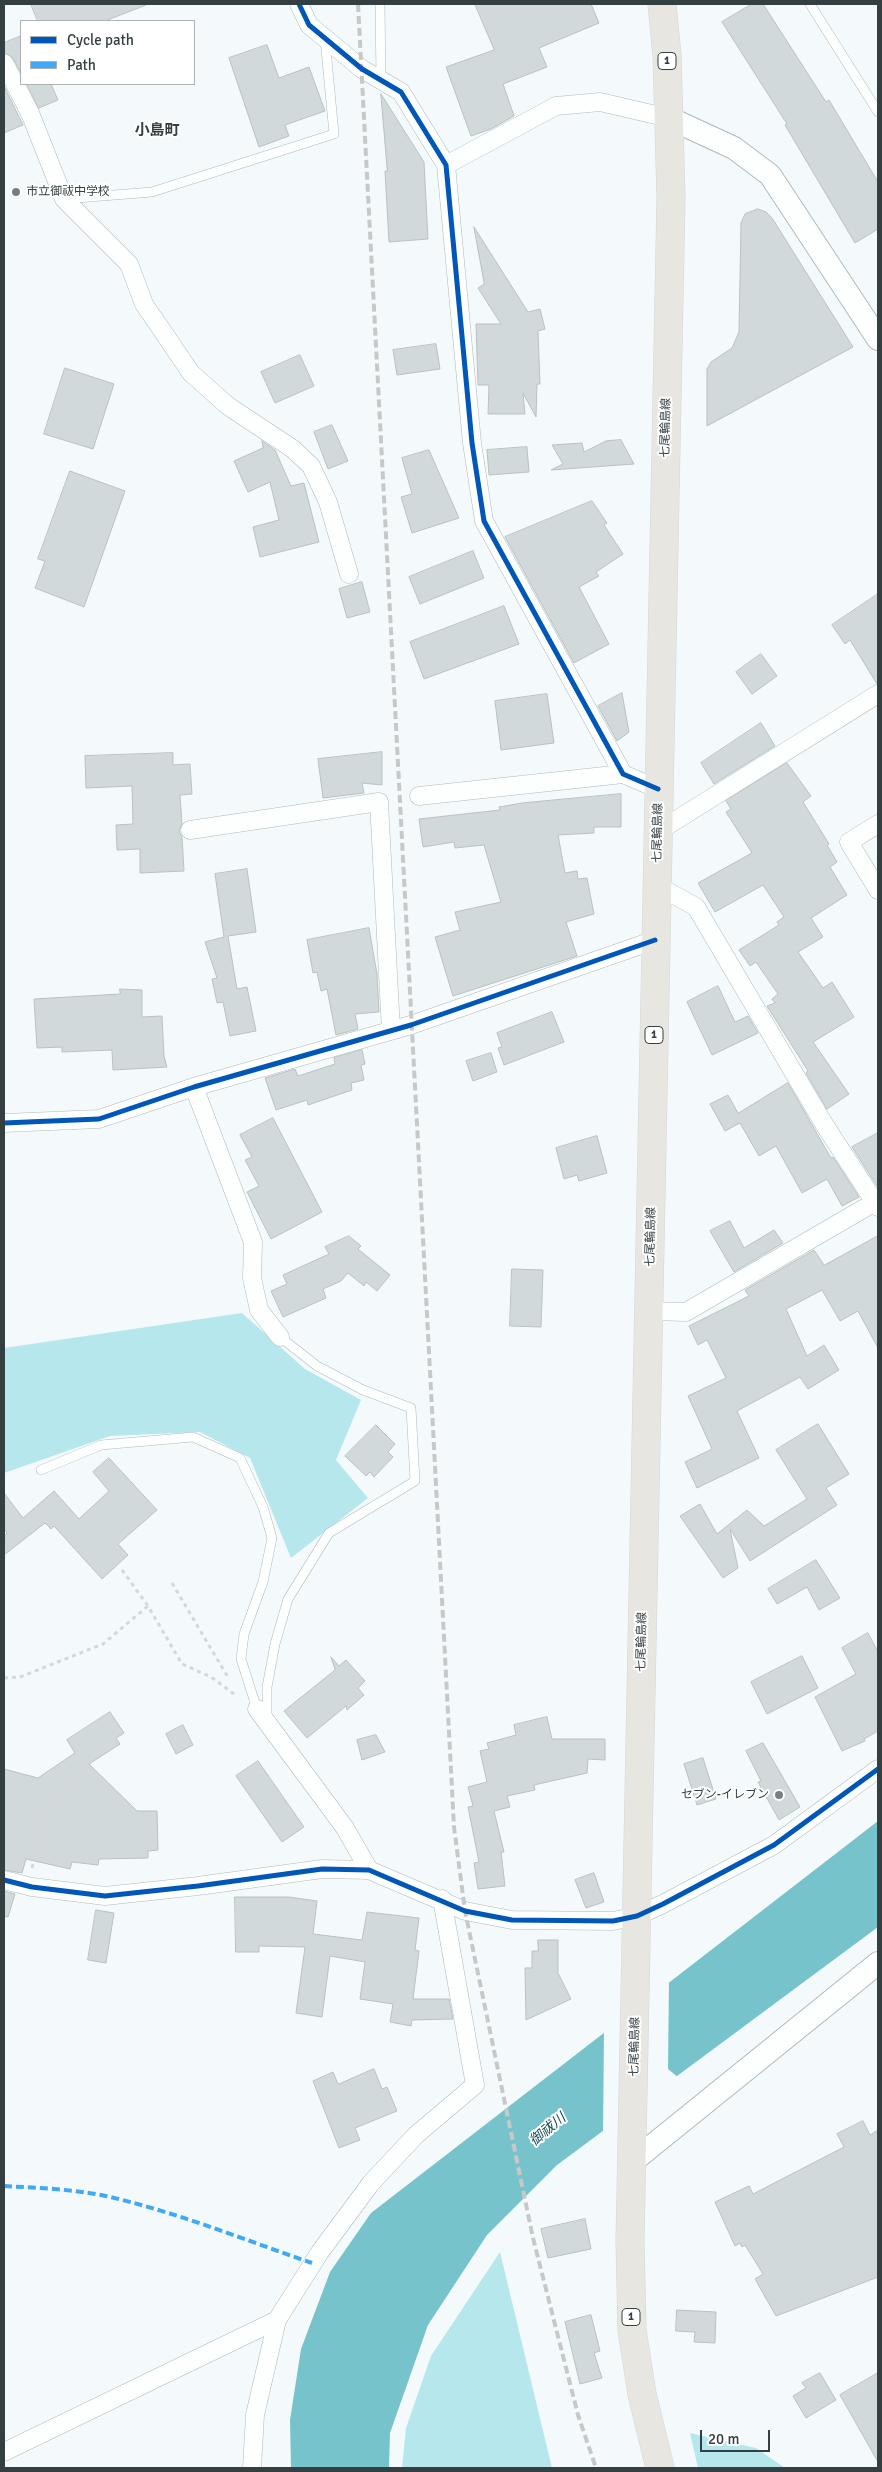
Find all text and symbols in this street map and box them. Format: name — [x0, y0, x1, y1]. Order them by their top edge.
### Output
legend — [20, 20, 195, 85]
text: Cycle path — [67, 31, 134, 49]
road number: 1 — [658, 52, 676, 70]
text: Path — [67, 56, 96, 74]
district label: 小島町 — [135, 122, 179, 140]
place label: 市立御祓中学校 — [26, 185, 110, 199]
marker: 市立御祓中学校 — [10, 186, 22, 198]
street label: 七尾輪島線 — [658, 398, 674, 458]
street label: 七尾輪島線 — [650, 803, 666, 863]
road number: 1 — [645, 1026, 663, 1044]
street label: 七尾輪島線 — [643, 1207, 659, 1267]
street label: 七尾輪島線 — [634, 1612, 650, 1672]
place label: セブン-イレブン — [681, 1788, 769, 1802]
marker: セブン-イレブン — [773, 1789, 785, 1801]
street label: 七尾輪島線 — [627, 2017, 643, 2077]
water label: 御祓川 — [527, 2110, 569, 2150]
road number: 1 — [622, 2308, 640, 2326]
scale bar — [702, 2420, 772, 2452]
text: 20 m — [708, 2430, 739, 2448]

